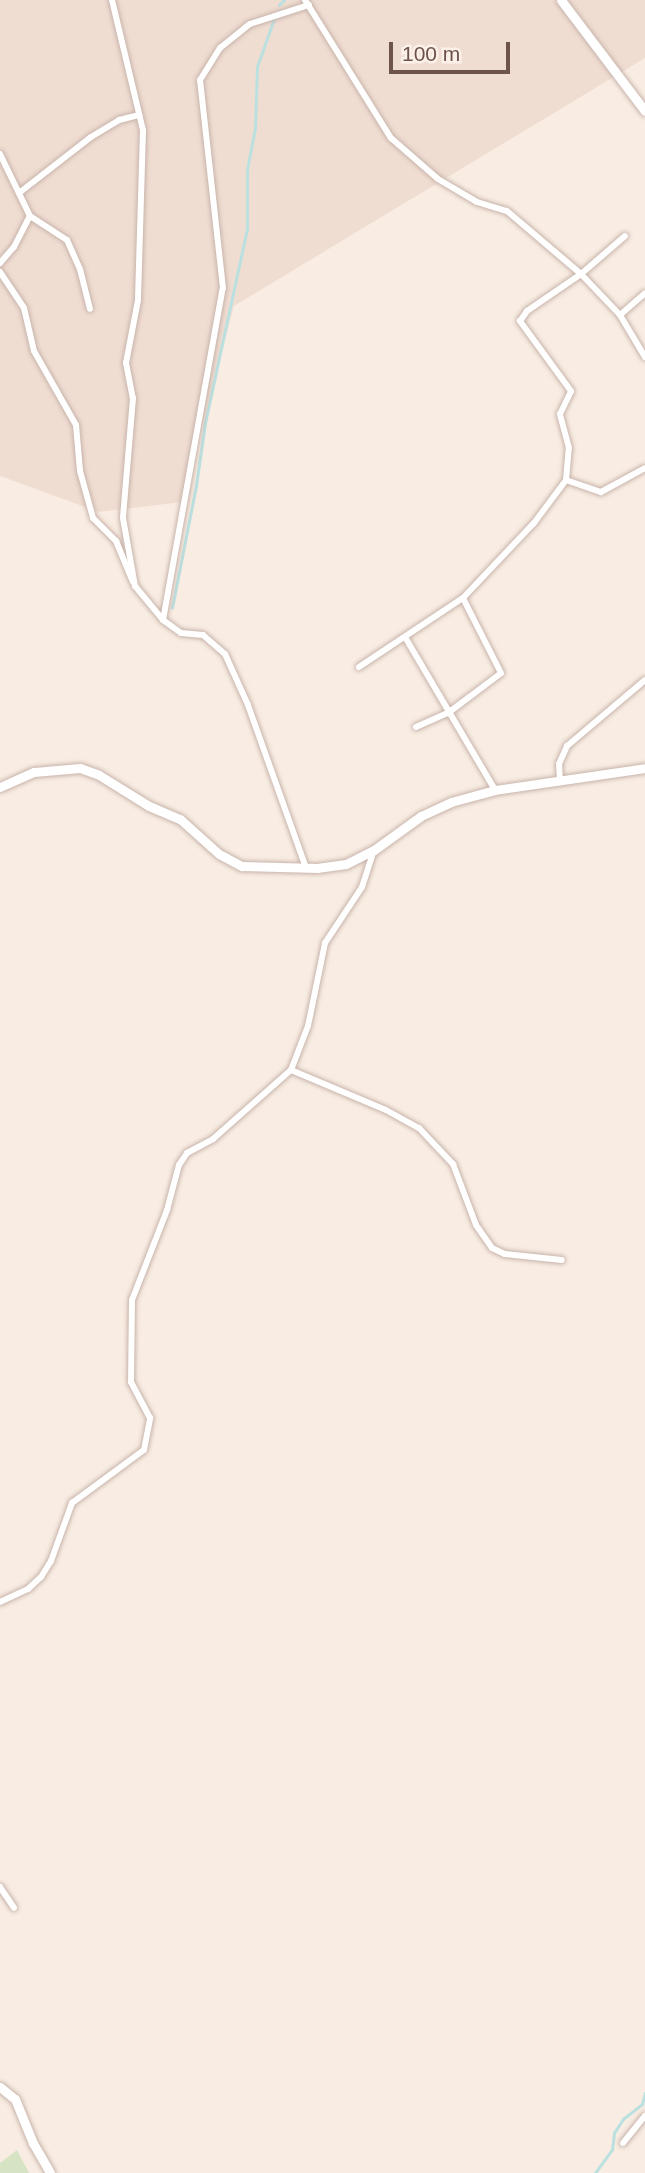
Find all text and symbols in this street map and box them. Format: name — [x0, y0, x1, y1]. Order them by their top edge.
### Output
scale bar — [393, 28, 514, 72]
text: 100 m — [402, 42, 460, 65]

